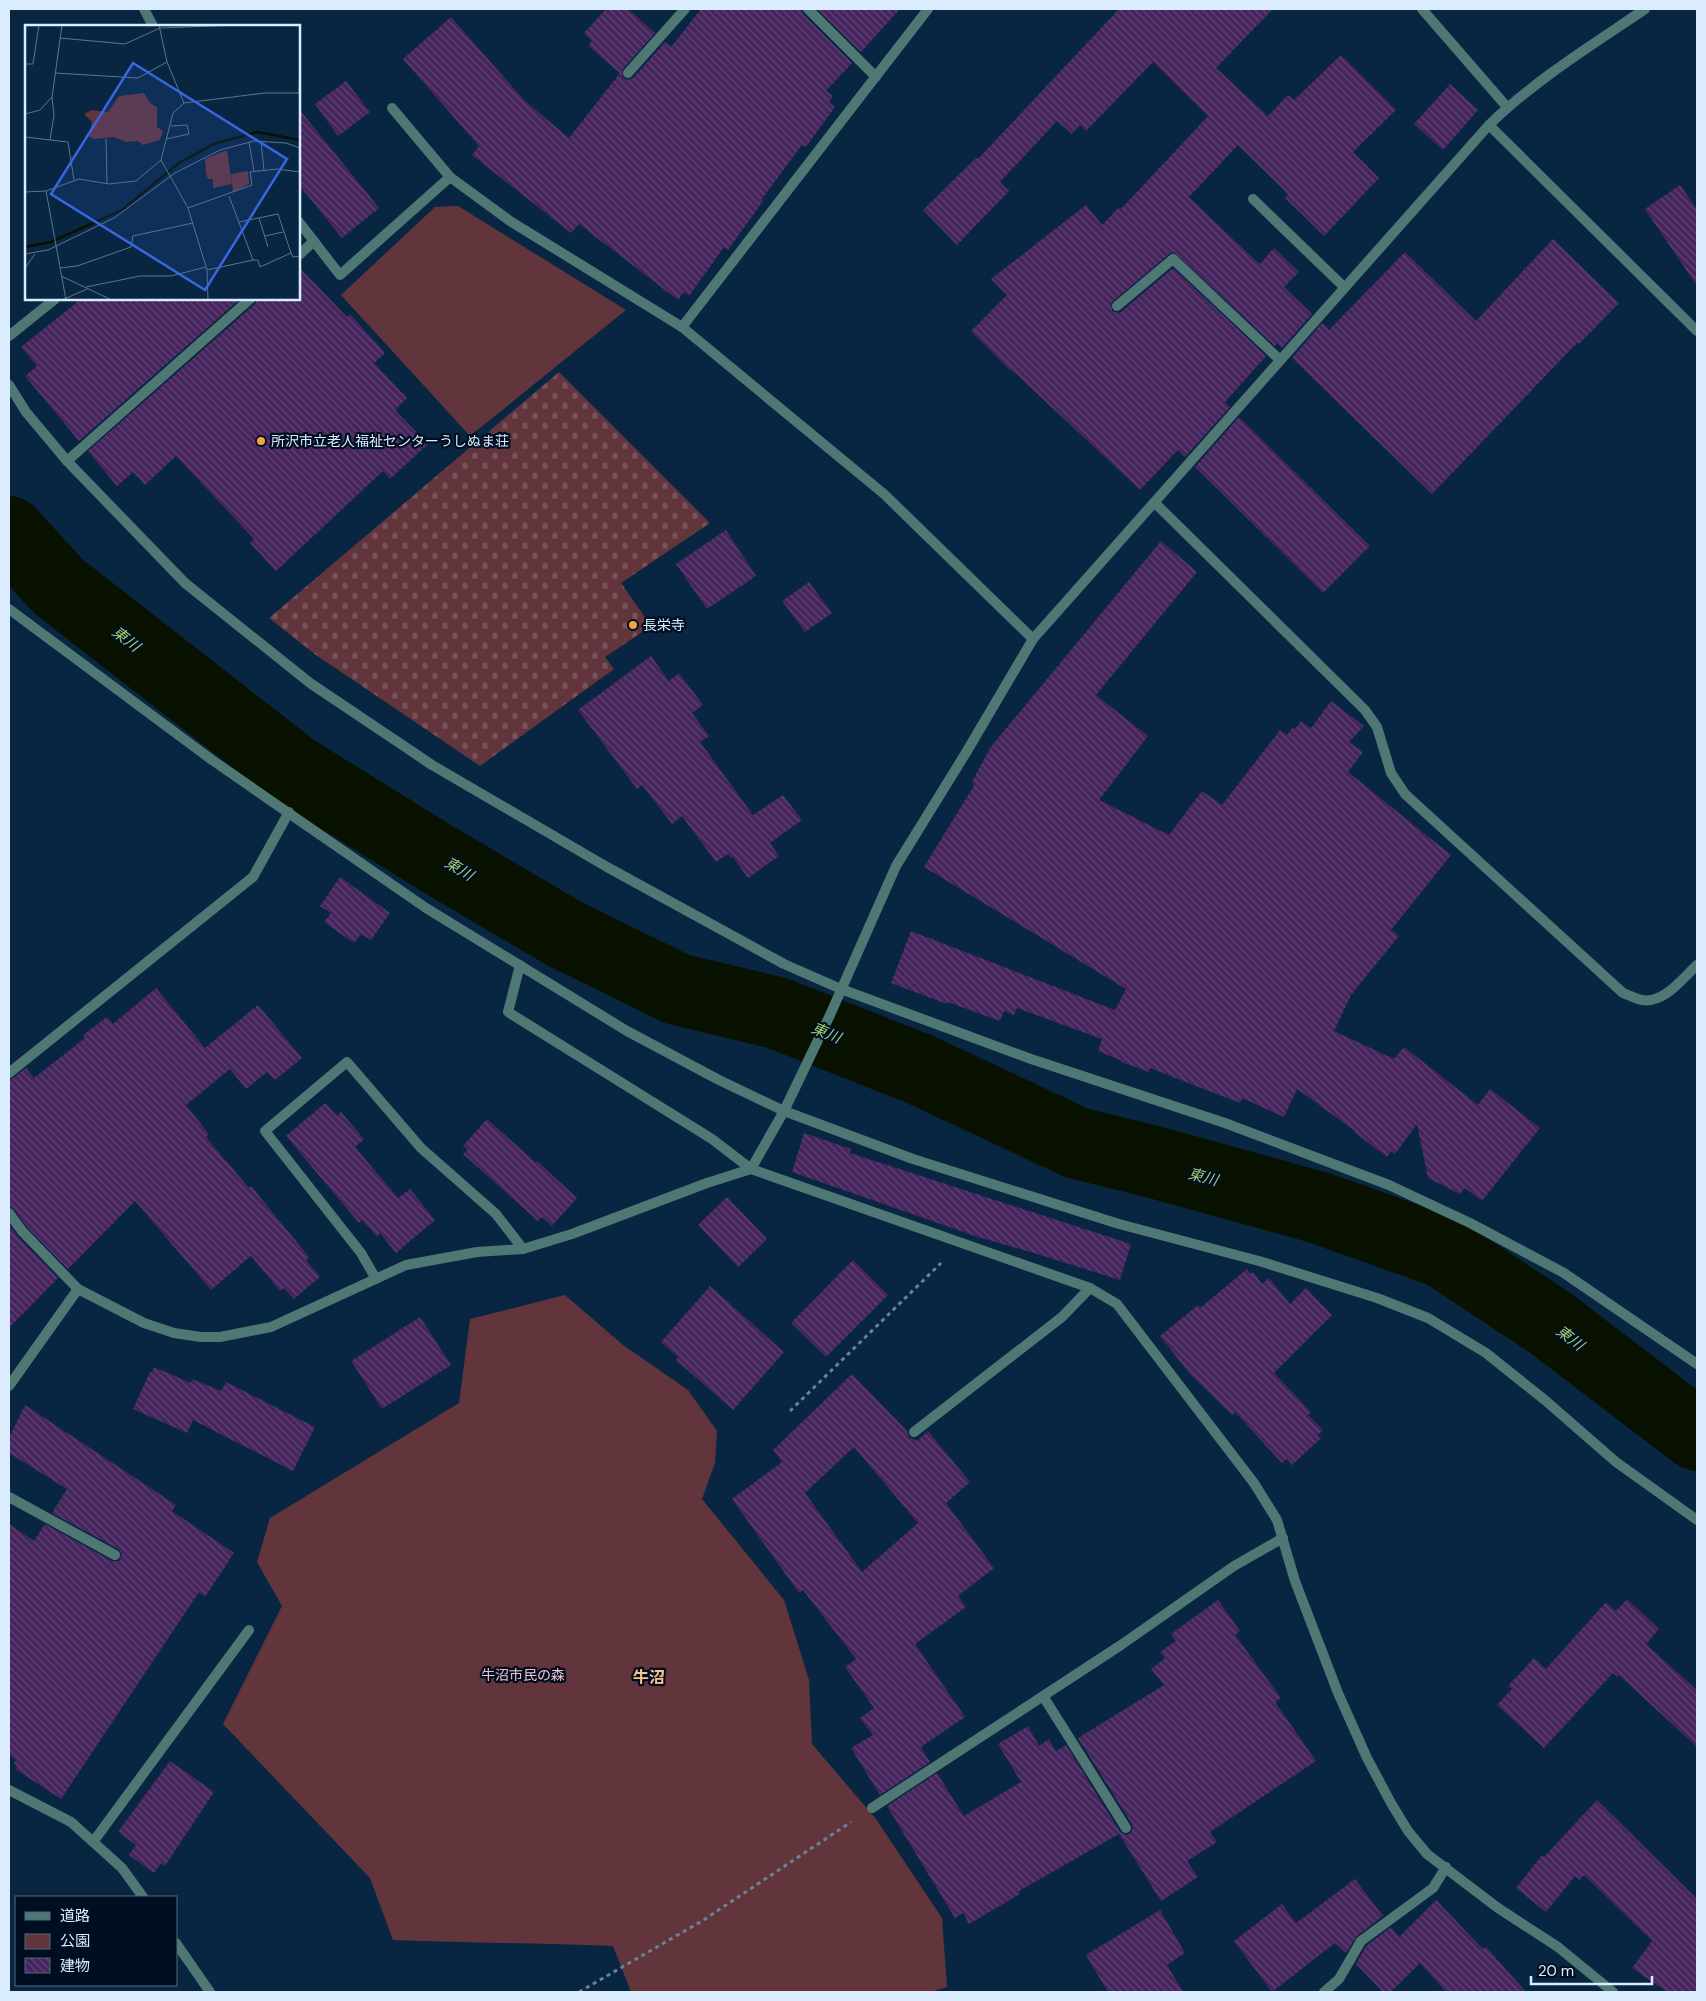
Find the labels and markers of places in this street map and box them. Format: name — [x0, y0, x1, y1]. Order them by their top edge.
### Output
place label: 所沢市立老人福祉センターうしぬま荘 — [271, 432, 509, 450]
marker: 所沢市立老人福祉センターうしぬま荘 — [255, 435, 267, 447]
place label: 長栄寺 — [643, 616, 685, 634]
marker: 長栄寺 — [627, 619, 639, 631]

